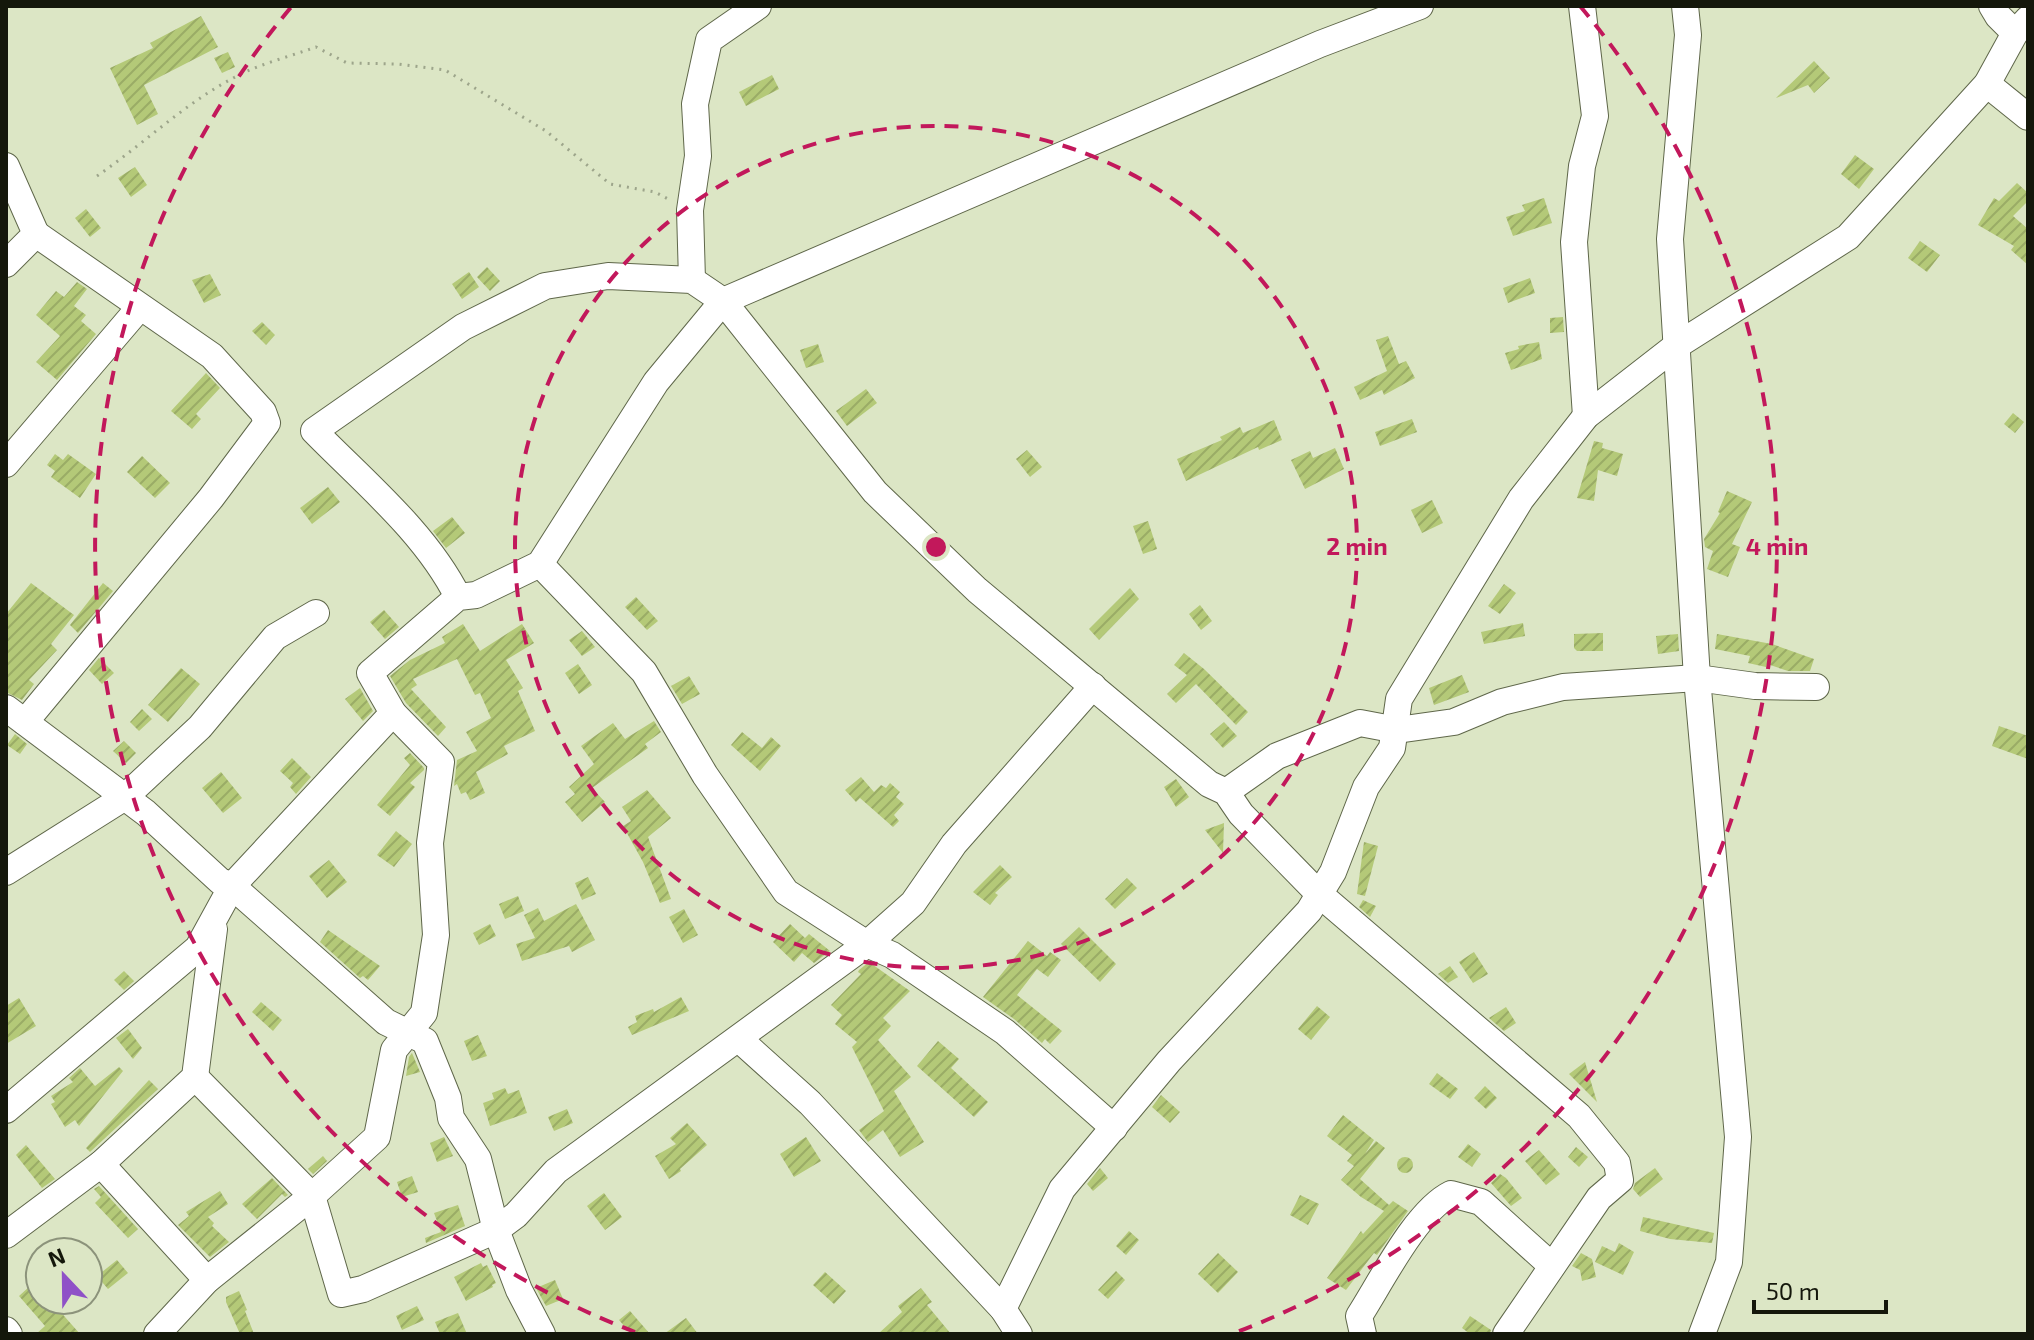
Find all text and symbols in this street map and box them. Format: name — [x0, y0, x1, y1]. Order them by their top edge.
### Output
text: 2 min — [1326, 531, 1388, 560]
text: 4 min — [1746, 531, 1808, 560]
centre of rings — [922, 533, 950, 561]
north arrow — [24, 1236, 104, 1316]
text: N — [44, 1241, 68, 1272]
scale bar — [1754, 1264, 1886, 1314]
text: 50 m — [1766, 1276, 1820, 1305]

